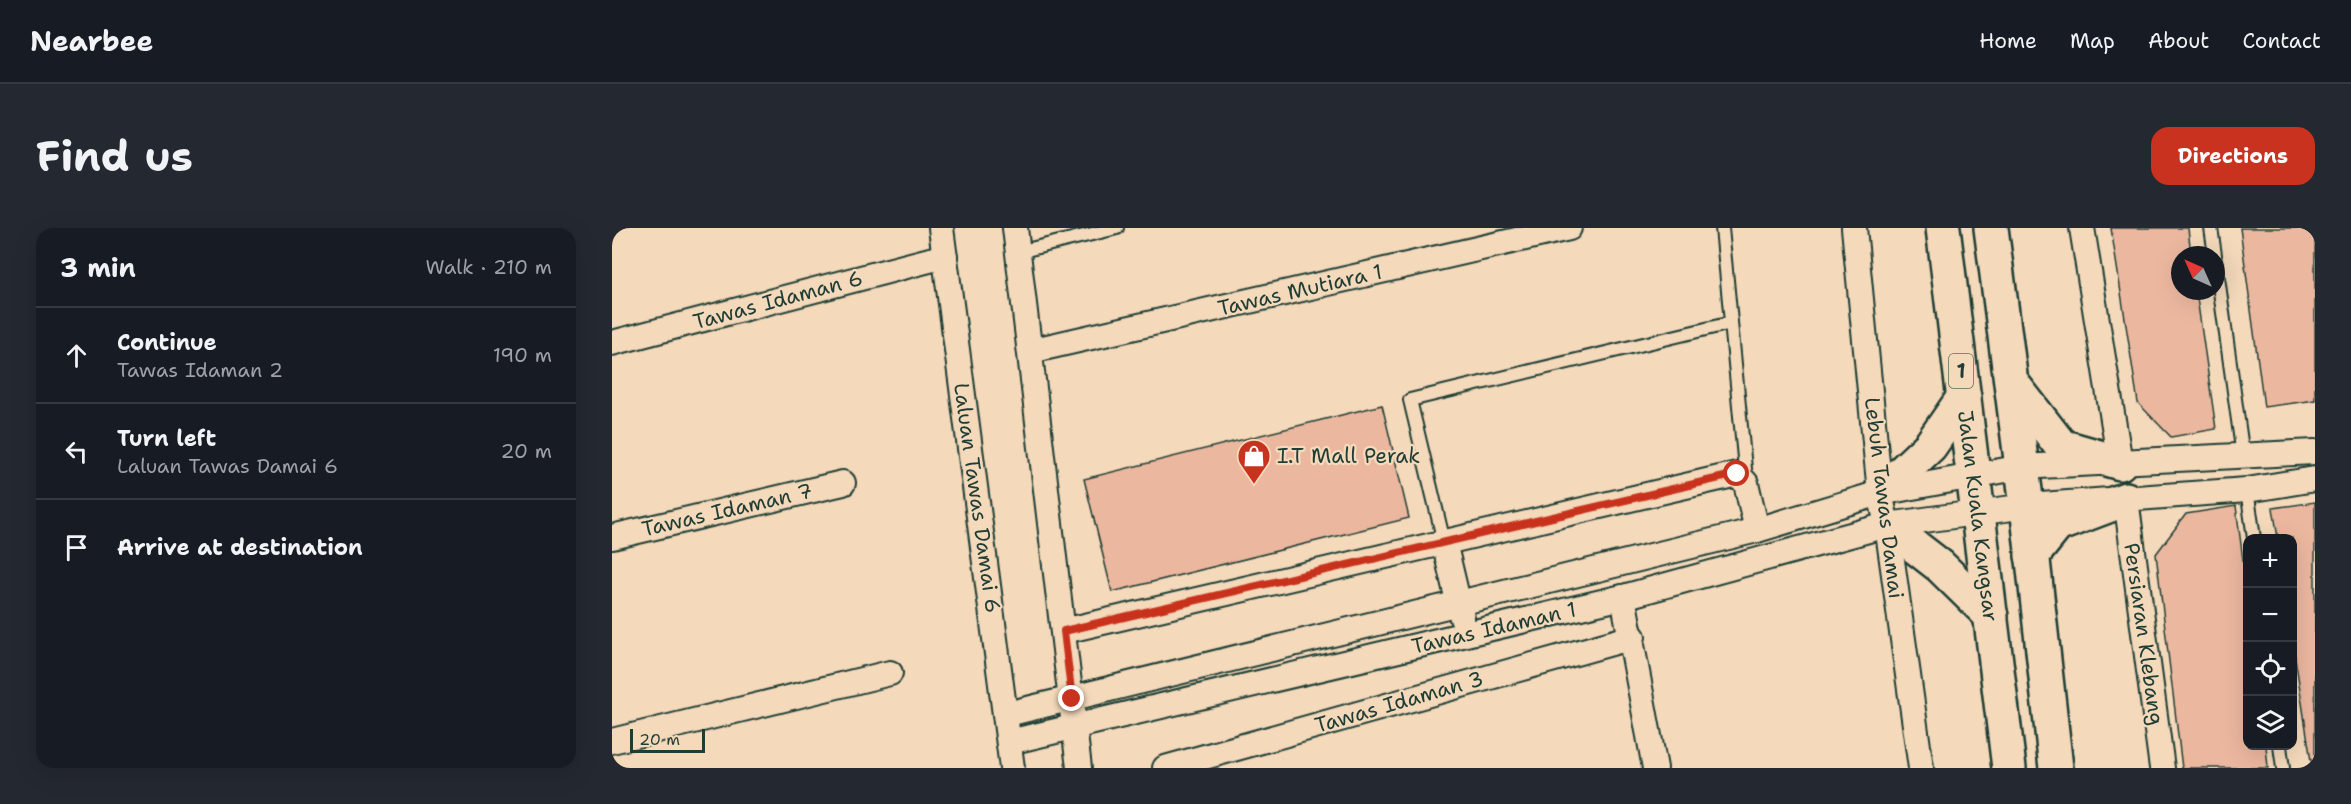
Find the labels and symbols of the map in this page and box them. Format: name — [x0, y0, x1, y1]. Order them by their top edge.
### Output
north arrow — [2171, 246, 2225, 300]
street label: Tawas Mutiara 1 — [1215, 257, 1385, 323]
street label: Tawas Idaman 6 — [690, 264, 866, 336]
road number: 1 — [1949, 354, 1973, 388]
street label: Laluan Tawas Damai 6 — [947, 381, 1007, 615]
street label: Lebuh Tawas Damai — [1858, 396, 1910, 600]
street label: Jalan Kuala Kangsar — [1951, 409, 2005, 623]
shop icon: I.T Mall Perak — [1236, 438, 1272, 485]
place label: I.T Mall Perak — [1277, 442, 1420, 470]
route start — [1723, 460, 1749, 486]
street label: Tawas Idaman 7 — [639, 477, 815, 543]
street label: Persiaran Klebang — [2117, 541, 2171, 727]
street label: Tawas Idaman 1 — [1409, 595, 1579, 661]
street label: Tawas Idaman 3 — [1311, 665, 1487, 739]
route end — [1058, 685, 1084, 711]
scale bar — [630, 726, 705, 754]

